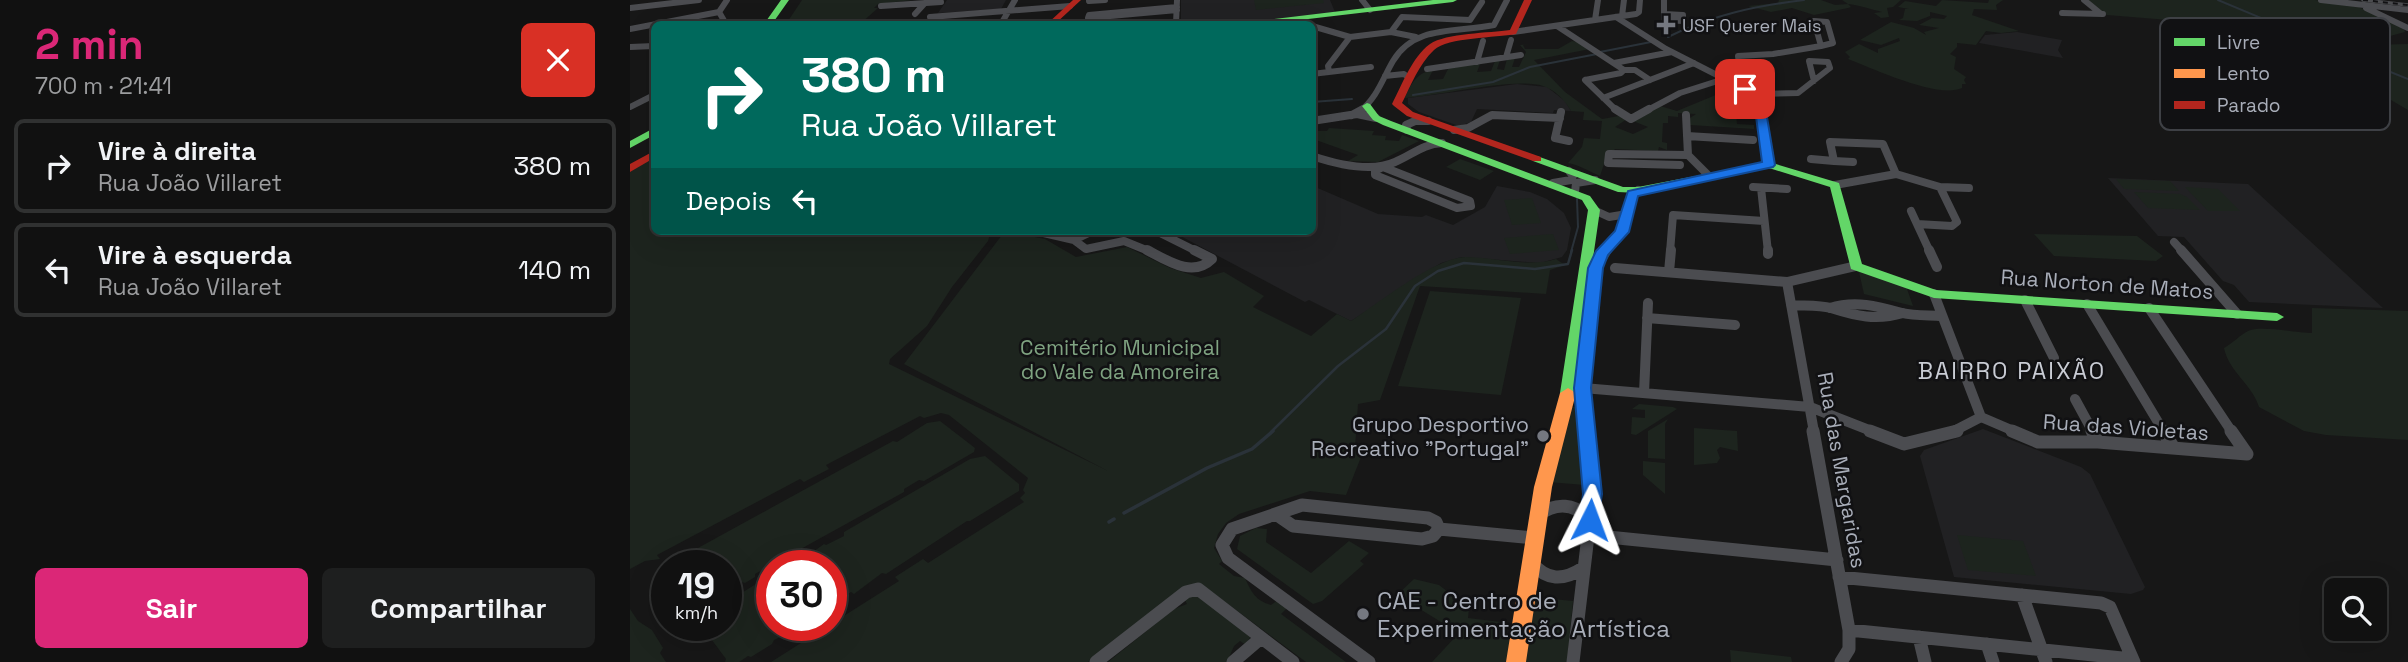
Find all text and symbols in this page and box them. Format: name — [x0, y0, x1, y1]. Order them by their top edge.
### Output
place label: USF Querer Mais — [1682, 14, 1821, 37]
marker: USF Querer Mais — [1656, 15, 1676, 35]
text: 2 min — [35, 18, 144, 71]
legend — [2160, 18, 2390, 130]
button: close — [521, 23, 595, 97]
text: Livre — [2217, 30, 2260, 55]
text: 380 m — [801, 44, 946, 106]
icon: right — [686, 49, 777, 140]
pin — [1715, 59, 1775, 119]
text: Lento — [2217, 61, 2270, 86]
icon: arrive — [1726, 70, 1764, 108]
text: 700 m · 21:41 — [35, 71, 172, 101]
text: Parado — [2217, 93, 2281, 118]
text: Rua João Villaret — [801, 105, 1057, 145]
text: Vire à direita — [98, 134, 256, 168]
icon: right — [39, 147, 77, 185]
text: 380 m — [513, 149, 591, 183]
text: Rua João Villaret — [98, 168, 282, 198]
icon: left — [786, 182, 824, 220]
text: Depois — [686, 184, 772, 218]
text: Vire à esquerda — [98, 238, 292, 272]
icon: left — [39, 251, 77, 289]
text: 140 m — [518, 253, 591, 287]
street label: Rua Norton de Matos — [2000, 263, 2214, 305]
text: Rua João Villaret — [98, 272, 282, 302]
park label: Cemitério Municipal do Vale da Amoreira — [1020, 334, 1220, 385]
district label: BAIRRO PAIXÃO — [1918, 356, 2106, 386]
street label: Rua das Margaridas — [1811, 370, 1873, 570]
street label: Rua das Violetas — [2042, 408, 2210, 446]
place label: Grupo Desportivo Recreativo "Portugal" — [1311, 411, 1529, 462]
marker: Grupo Desportivo Recreativo "Portugal" — [1535, 428, 1551, 444]
position arrow — [1553, 483, 1627, 557]
speed limit sign: 30 — [756, 550, 847, 641]
text: 19 — [678, 564, 715, 608]
button: Sair — [35, 568, 308, 648]
button: Compartilhar — [322, 568, 595, 648]
map controls — [2324, 578, 2387, 641]
button: search — [2324, 578, 2387, 641]
place label: CAE - Centro de Experimentação Artística — [1377, 585, 1670, 644]
text: km/h — [675, 601, 718, 624]
marker: CAE - Centro de Experimentação Artística — [1355, 606, 1371, 622]

